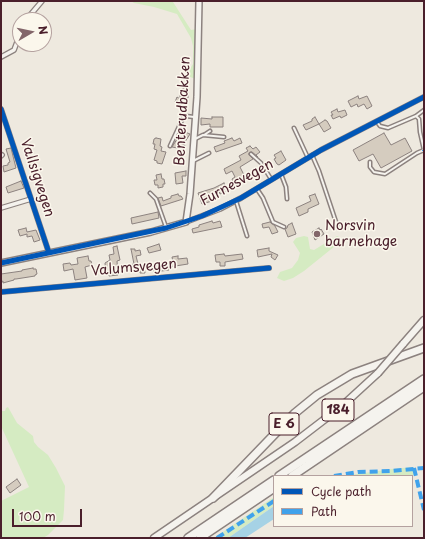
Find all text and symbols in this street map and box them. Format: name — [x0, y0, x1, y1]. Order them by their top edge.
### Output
north arrow — [12, 12, 52, 52]
text: N — [34, 25, 52, 36]
street label: Benterudbakken — [172, 56, 194, 166]
street label: Vallsigvegen — [16, 137, 58, 219]
street label: Furnesvegen — [197, 156, 277, 210]
place label: Norsvin barnehage — [325, 218, 397, 250]
marker: Norsvin barnehage — [312, 229, 322, 239]
street label: Valumsvegen — [90, 256, 178, 280]
road number: 184 — [322, 399, 354, 421]
road number: E 6 — [269, 413, 299, 435]
legend — [273, 475, 413, 527]
text: Cycle path — [311, 482, 372, 500]
scale bar — [14, 501, 84, 527]
text: Path — [311, 502, 337, 520]
text: 100 m — [19, 507, 56, 525]

